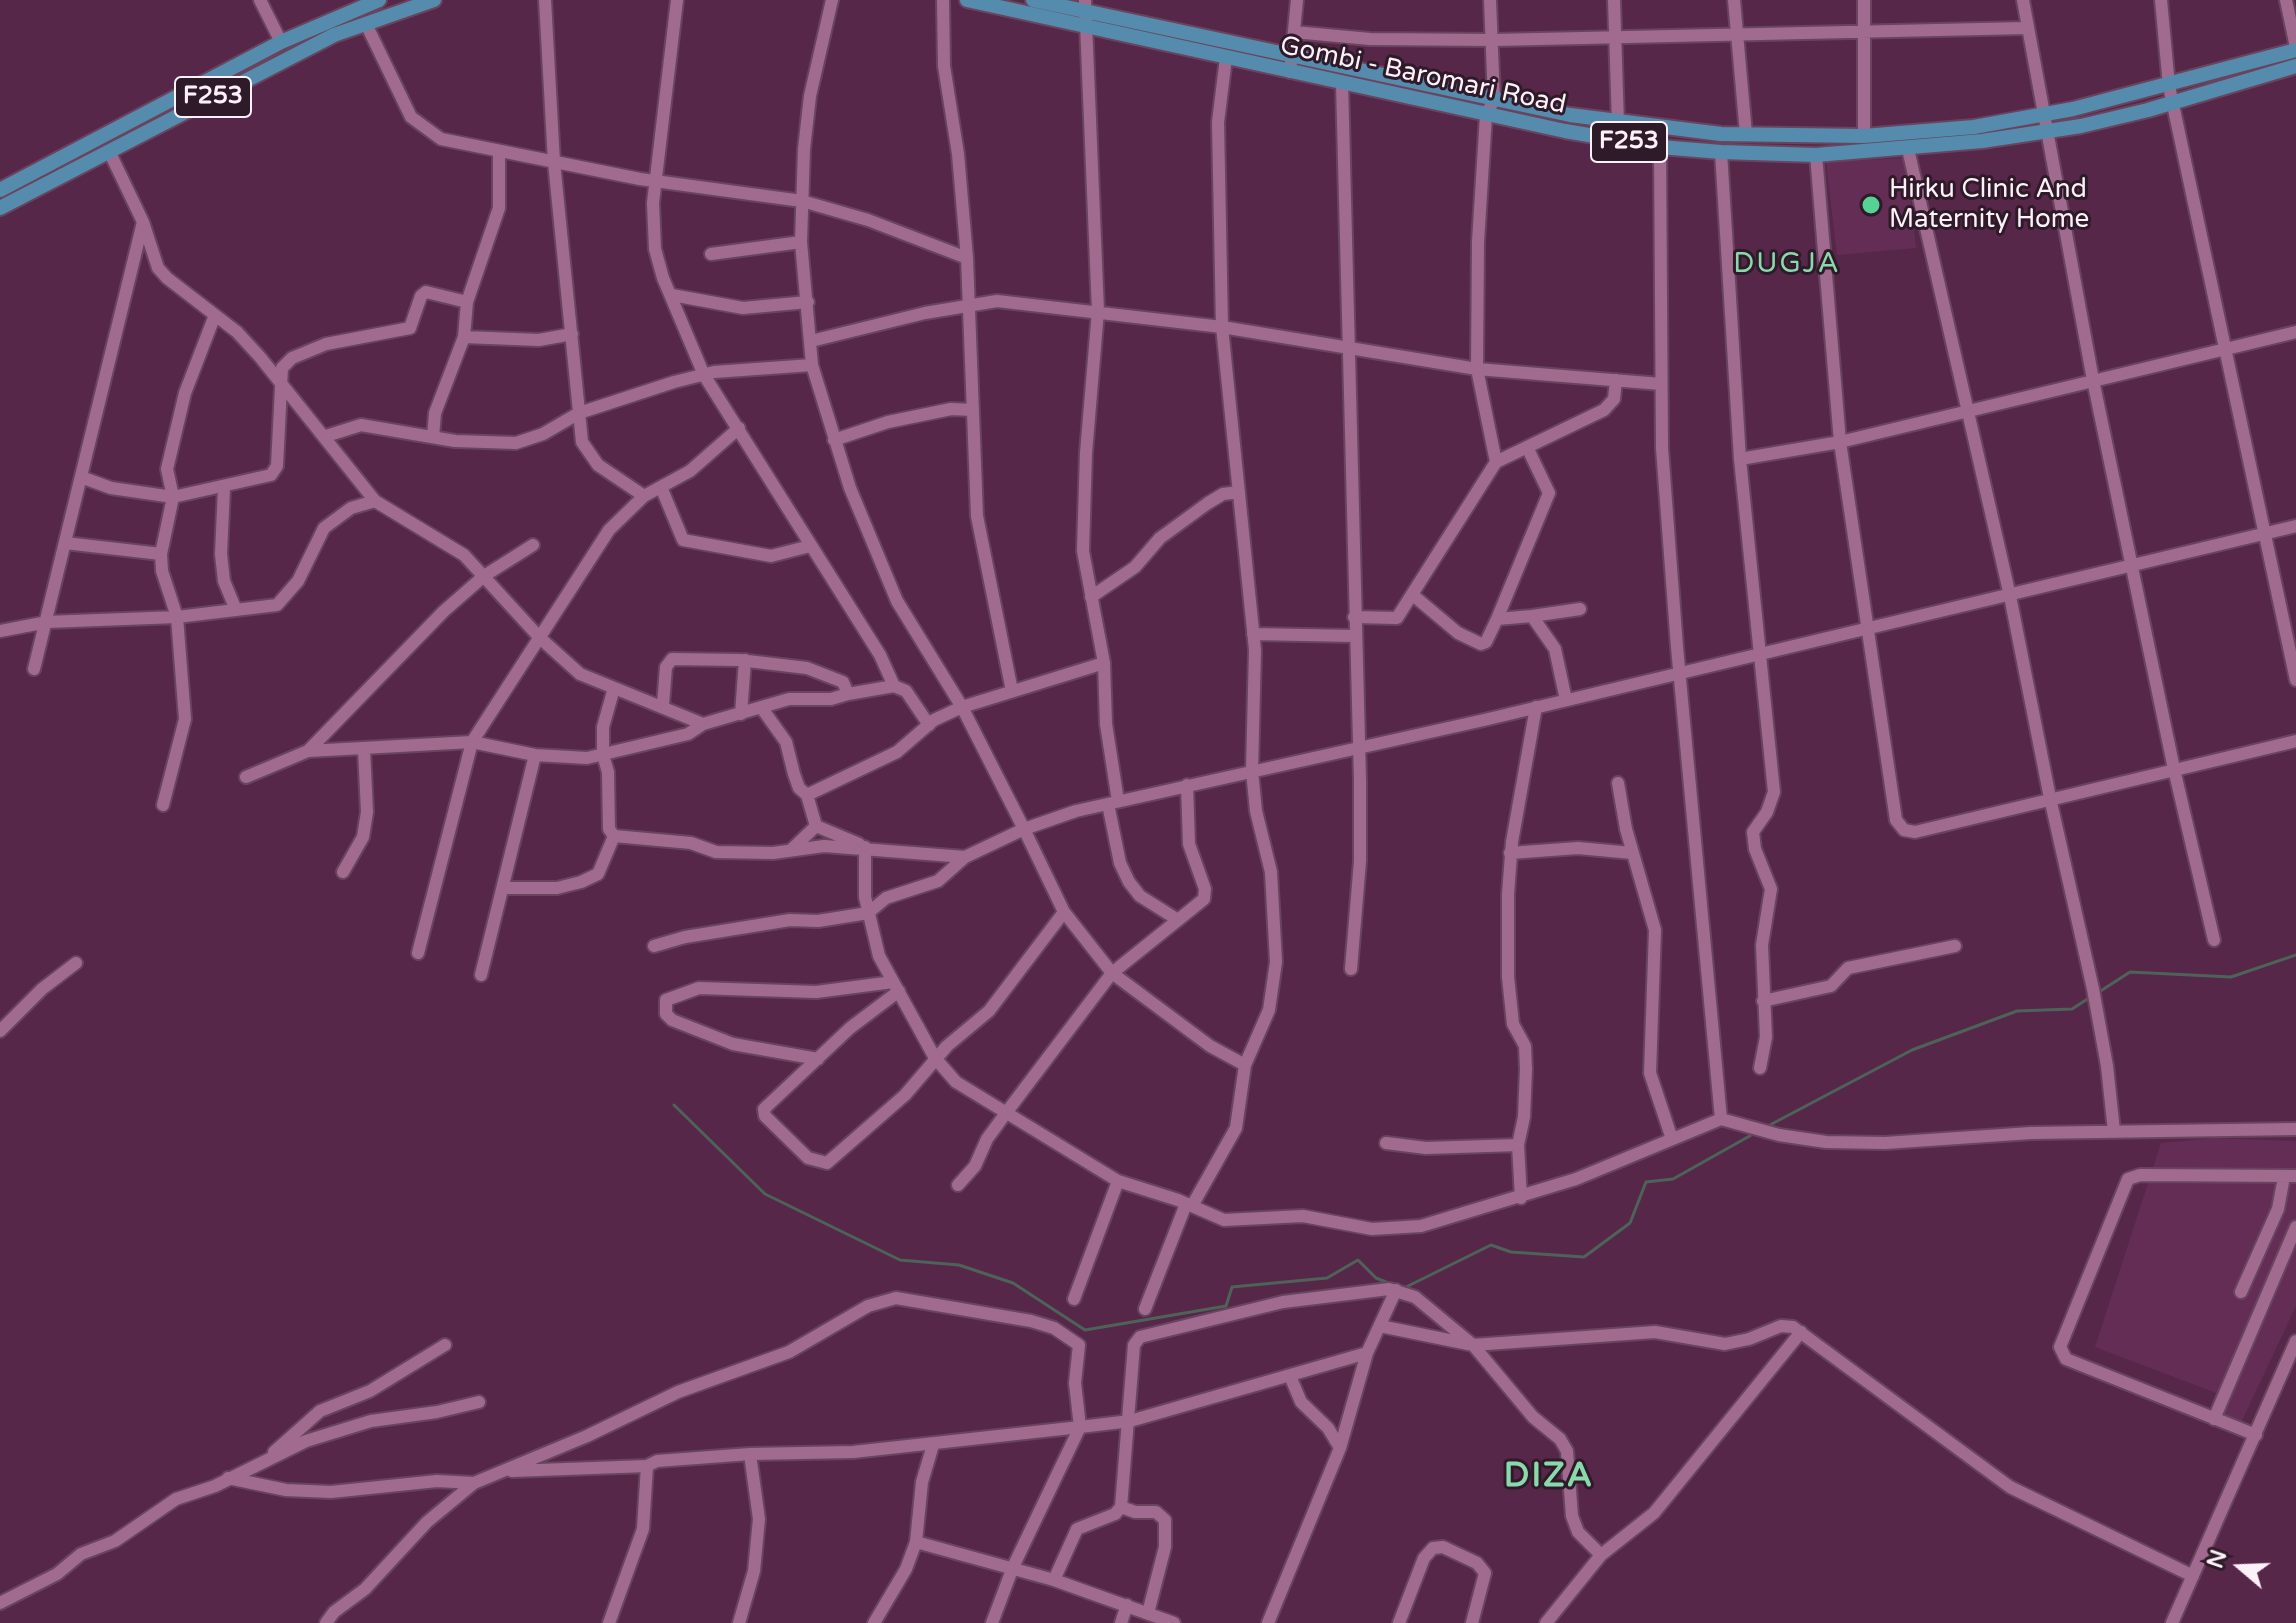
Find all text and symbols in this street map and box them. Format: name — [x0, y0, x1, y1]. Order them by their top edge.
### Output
street label: Gombi - Baromari Road — [1277, 30, 1569, 122]
road number: F253 — [175, 77, 251, 117]
road number: F253 — [1591, 122, 1667, 162]
place label: Hirku Clinic And Maternity Home — [1889, 174, 2089, 236]
marker: Hirku Clinic And Maternity Home — [1860, 194, 1882, 216]
district label: DUGJA — [1733, 248, 1841, 282]
district label: DIZA — [1504, 1457, 1594, 1497]
north arrow — [2200, 1527, 2280, 1607]
text: N — [2202, 1547, 2232, 1572]

